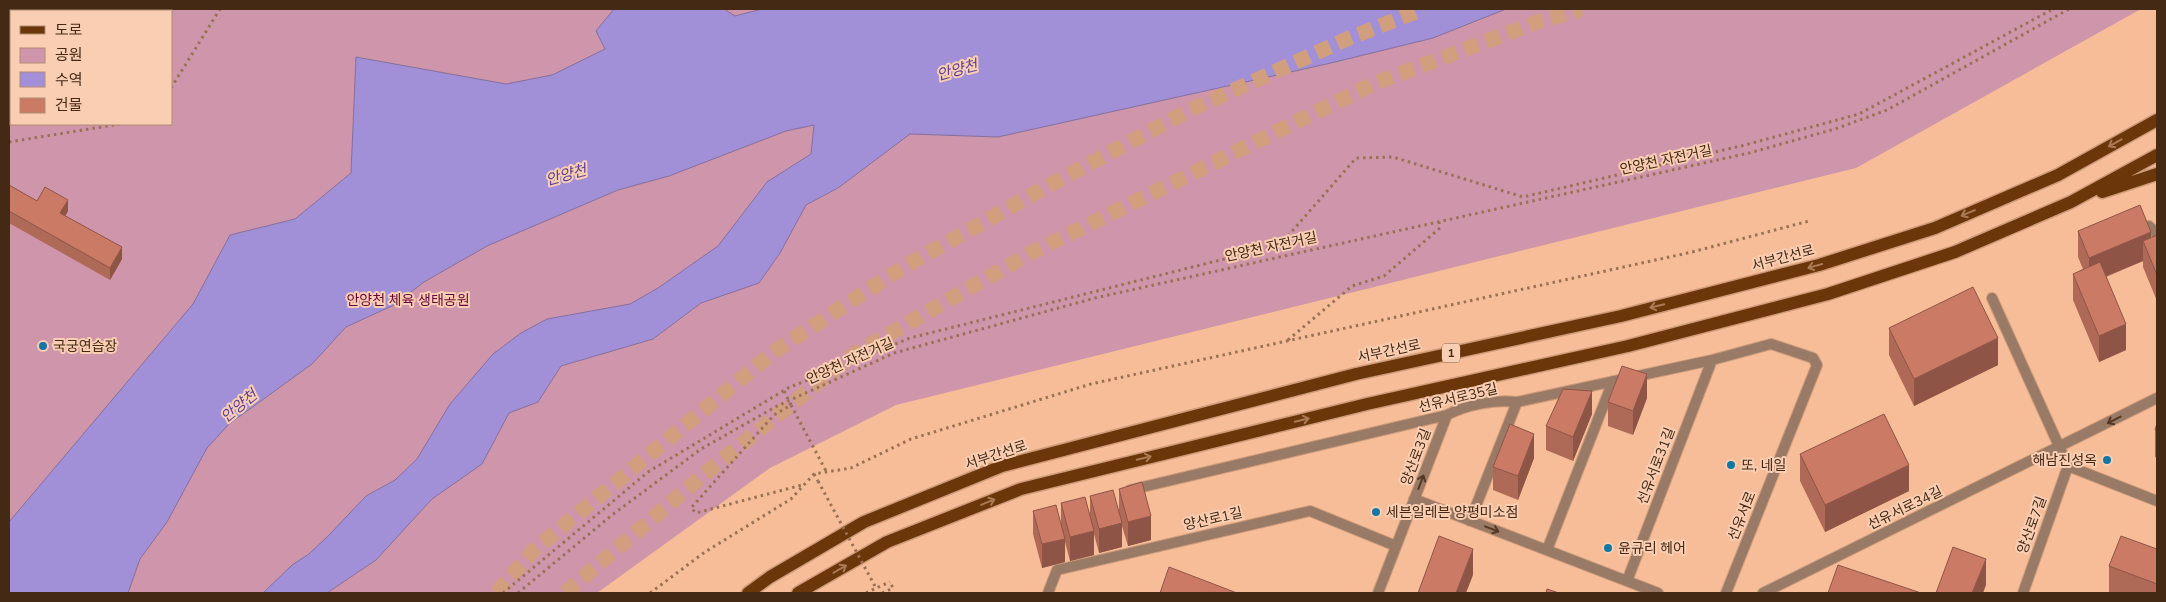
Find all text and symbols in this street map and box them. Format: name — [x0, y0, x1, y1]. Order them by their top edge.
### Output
legend — [10, 10, 172, 125]
text: 도로 — [55, 20, 83, 40]
text: 공원 — [55, 45, 83, 65]
water label: 안양천 — [934, 54, 982, 85]
text: 수역 — [55, 70, 83, 90]
text: 건물 — [55, 95, 83, 115]
one-way arrow — [2107, 138, 2122, 148]
street label: 안양천 자전거길 — [1618, 141, 1714, 179]
water label: 안양천 — [543, 159, 591, 190]
one-way arrow — [1961, 209, 1976, 219]
street label: 안양천 자전거길 — [1223, 228, 1319, 266]
street label: 서부간선로 — [1749, 240, 1817, 276]
one-way arrow — [1807, 261, 1823, 271]
park label: 안양천 체육 생태공원 — [346, 291, 470, 310]
one-way arrow — [1650, 302, 1666, 312]
street label: 안양천 자전거길 — [803, 333, 897, 389]
street label: 서부간선로 — [1356, 335, 1423, 367]
place label: 국궁연습장 — [53, 337, 118, 356]
marker: 국궁연습장 — [37, 340, 49, 352]
road number: 1 — [1442, 343, 1460, 362]
street label: 선유서로35길 — [1416, 379, 1500, 417]
water label: 안양천 — [217, 384, 263, 427]
one-way arrow — [1294, 415, 1310, 424]
one-way arrow — [2106, 415, 2121, 425]
street label: 선유서로31길 — [1633, 425, 1679, 507]
street label: 양산로3길 — [1396, 426, 1436, 488]
street label: 서부간선로 — [962, 436, 1030, 474]
place label: 해남진성옥 — [2033, 451, 2097, 470]
one-way arrow — [1136, 453, 1152, 463]
marker: 해남진성옥 — [2101, 454, 2113, 466]
place label: 또, 네일 — [1741, 456, 1786, 475]
marker: 또, 네일 — [1725, 459, 1737, 471]
one-way arrow — [1417, 475, 1426, 491]
street label: 선유서로34길 — [1864, 482, 1946, 534]
street label: 선유서로 — [1724, 488, 1761, 543]
street label: 양산로7길 — [2013, 494, 2051, 556]
one-way arrow — [980, 497, 995, 506]
street label: 양산로1길 — [1182, 503, 1244, 535]
place label: 세븐일레븐 양평미소점 — [1386, 503, 1518, 522]
marker: 세븐일레븐 양평미소점 — [1370, 506, 1382, 518]
one-way arrow — [1485, 526, 1500, 535]
place label: 윤규리 헤어 — [1618, 539, 1686, 558]
marker: 윤규리 헤어 — [1602, 542, 1614, 554]
one-way arrow — [833, 563, 847, 573]

